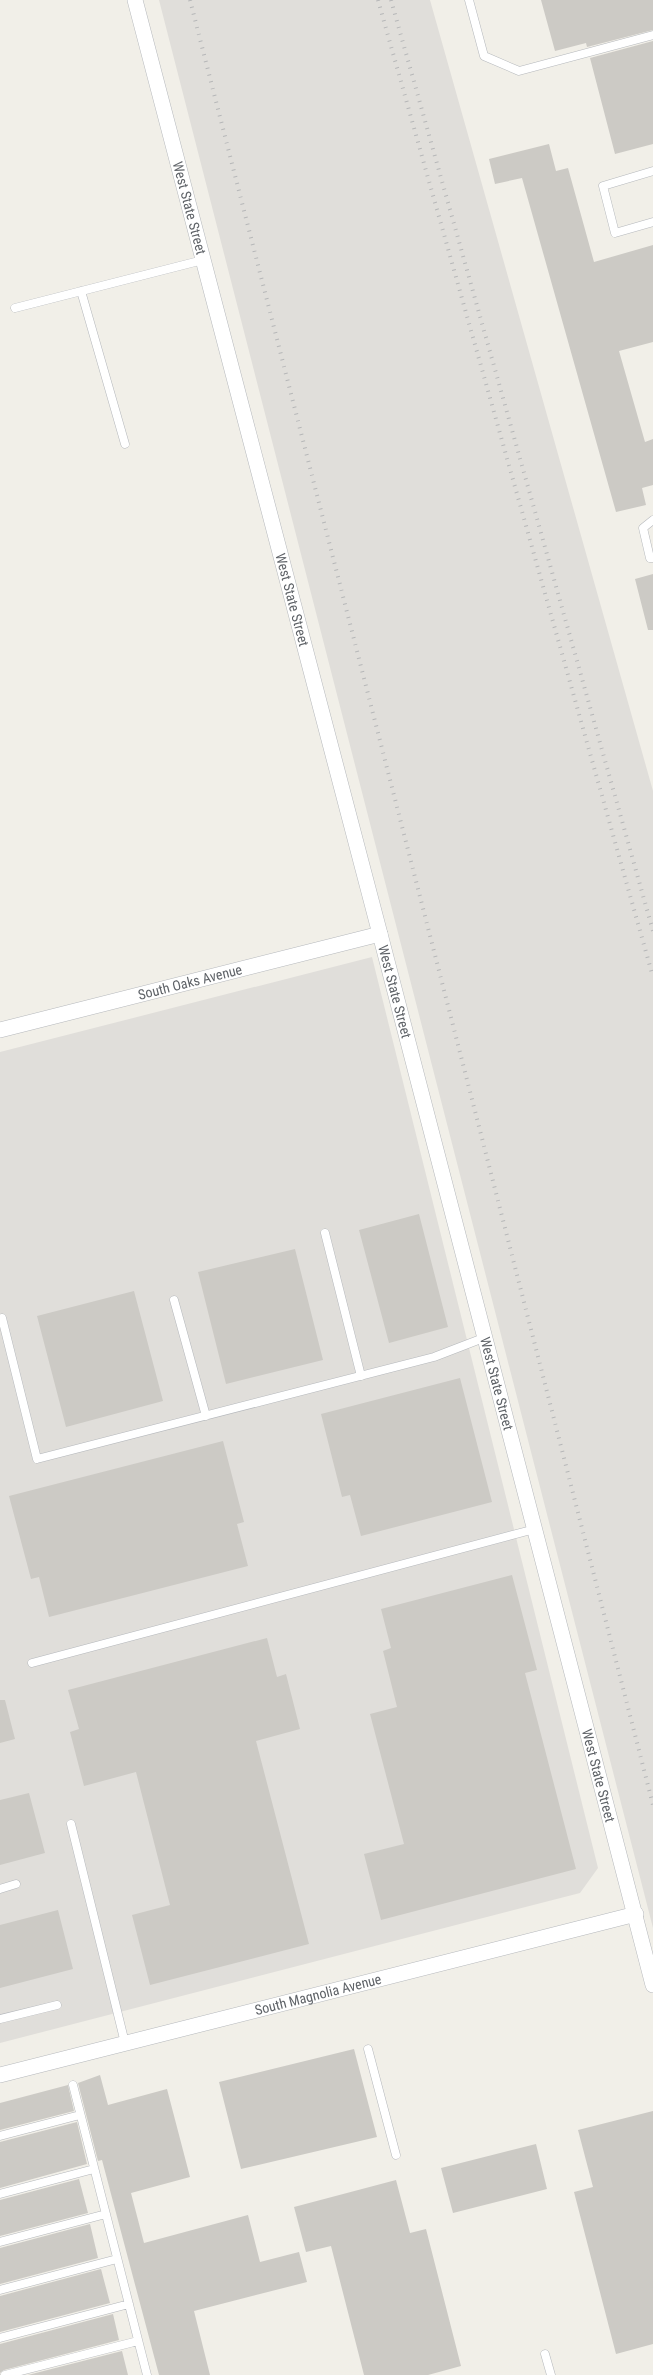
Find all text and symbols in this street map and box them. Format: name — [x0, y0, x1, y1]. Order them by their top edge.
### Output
street label: West State Street — [170, 160, 209, 256]
street label: West State Street — [272, 551, 312, 648]
street label: West State Street — [375, 943, 415, 1040]
street label: South Oaks Avenue — [136, 961, 244, 1003]
street label: West State Street — [477, 1335, 517, 1432]
street label: West State Street — [579, 1727, 618, 1824]
street label: South Magnolia Avenue — [253, 1971, 383, 2018]

